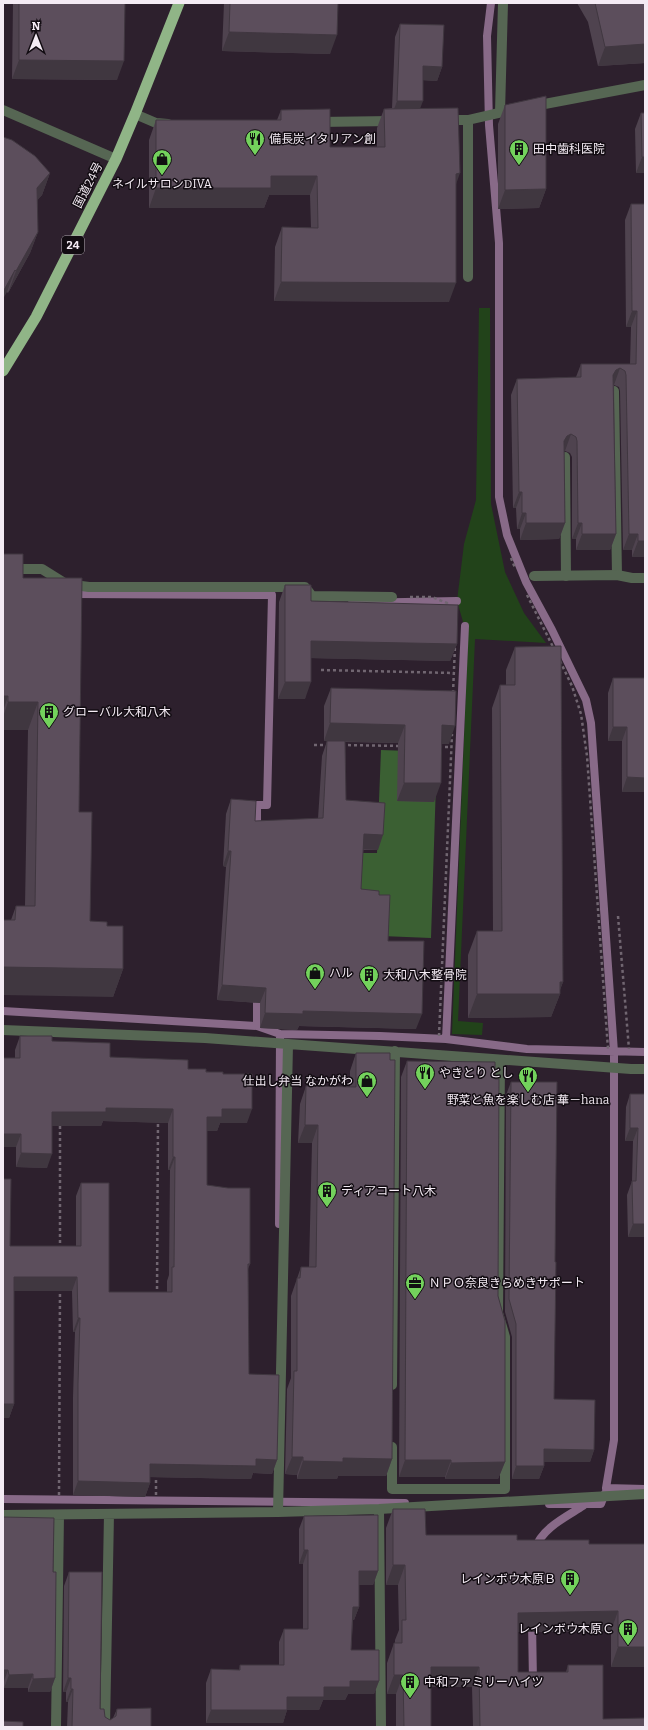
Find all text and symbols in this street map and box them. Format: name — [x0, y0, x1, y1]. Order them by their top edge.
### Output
north arrow — [16, 16, 56, 56]
text: N — [32, 20, 41, 33]
restaurant icon: 備長炭イタリアン創 — [244, 128, 266, 156]
place label: 備長炭イタリアン創 — [269, 132, 376, 146]
building icon: 田中歯科医院 — [508, 138, 530, 166]
place label: 田中歯科医院 — [533, 142, 605, 156]
shop icon: ネイルサロンDIVA — [151, 148, 173, 176]
street label: 国道24号 — [71, 160, 105, 210]
place label: ネイルサロンDIVA — [112, 177, 213, 191]
road number: 24 — [62, 236, 84, 254]
building icon: グローバル大和八木 — [38, 701, 60, 729]
place label: グローバル大和八木 — [63, 705, 171, 719]
shop icon: ハル — [304, 962, 326, 990]
building icon: 大和八木整骨院 — [358, 964, 380, 992]
place label: ハル — [329, 966, 353, 980]
place label: 大和八木整骨院 — [383, 968, 467, 982]
restaurant icon: やきとり とし — [414, 1062, 436, 1090]
restaurant icon: 野菜と魚を楽しむ店 華－hana — [517, 1065, 539, 1093]
place label: やきとり とし — [439, 1066, 513, 1080]
shop icon: 仕出し弁当 なかがわ — [356, 1070, 378, 1098]
place label: 仕出し弁当 なかがわ — [243, 1074, 353, 1088]
place label: 野菜と魚を楽しむ店 華－hana — [447, 1093, 610, 1107]
building icon: ディアコート八木 — [316, 1180, 338, 1208]
place label: ディアコート八木 — [341, 1184, 436, 1198]
office icon: ＮＰＯ奈良きらめきサポート — [404, 1272, 426, 1300]
place label: ＮＰＯ奈良きらめきサポート — [429, 1276, 585, 1290]
building icon: レインボウ木原Ｂ — [559, 1568, 581, 1596]
place label: レインボウ木原Ｂ — [460, 1572, 556, 1586]
building icon: レインボウ木原Ｃ — [617, 1618, 639, 1646]
place label: レインボウ木原Ｃ — [518, 1622, 614, 1636]
building icon: 中和ファミリーハイツ — [399, 1671, 421, 1699]
place label: 中和ファミリーハイツ — [424, 1675, 544, 1689]

